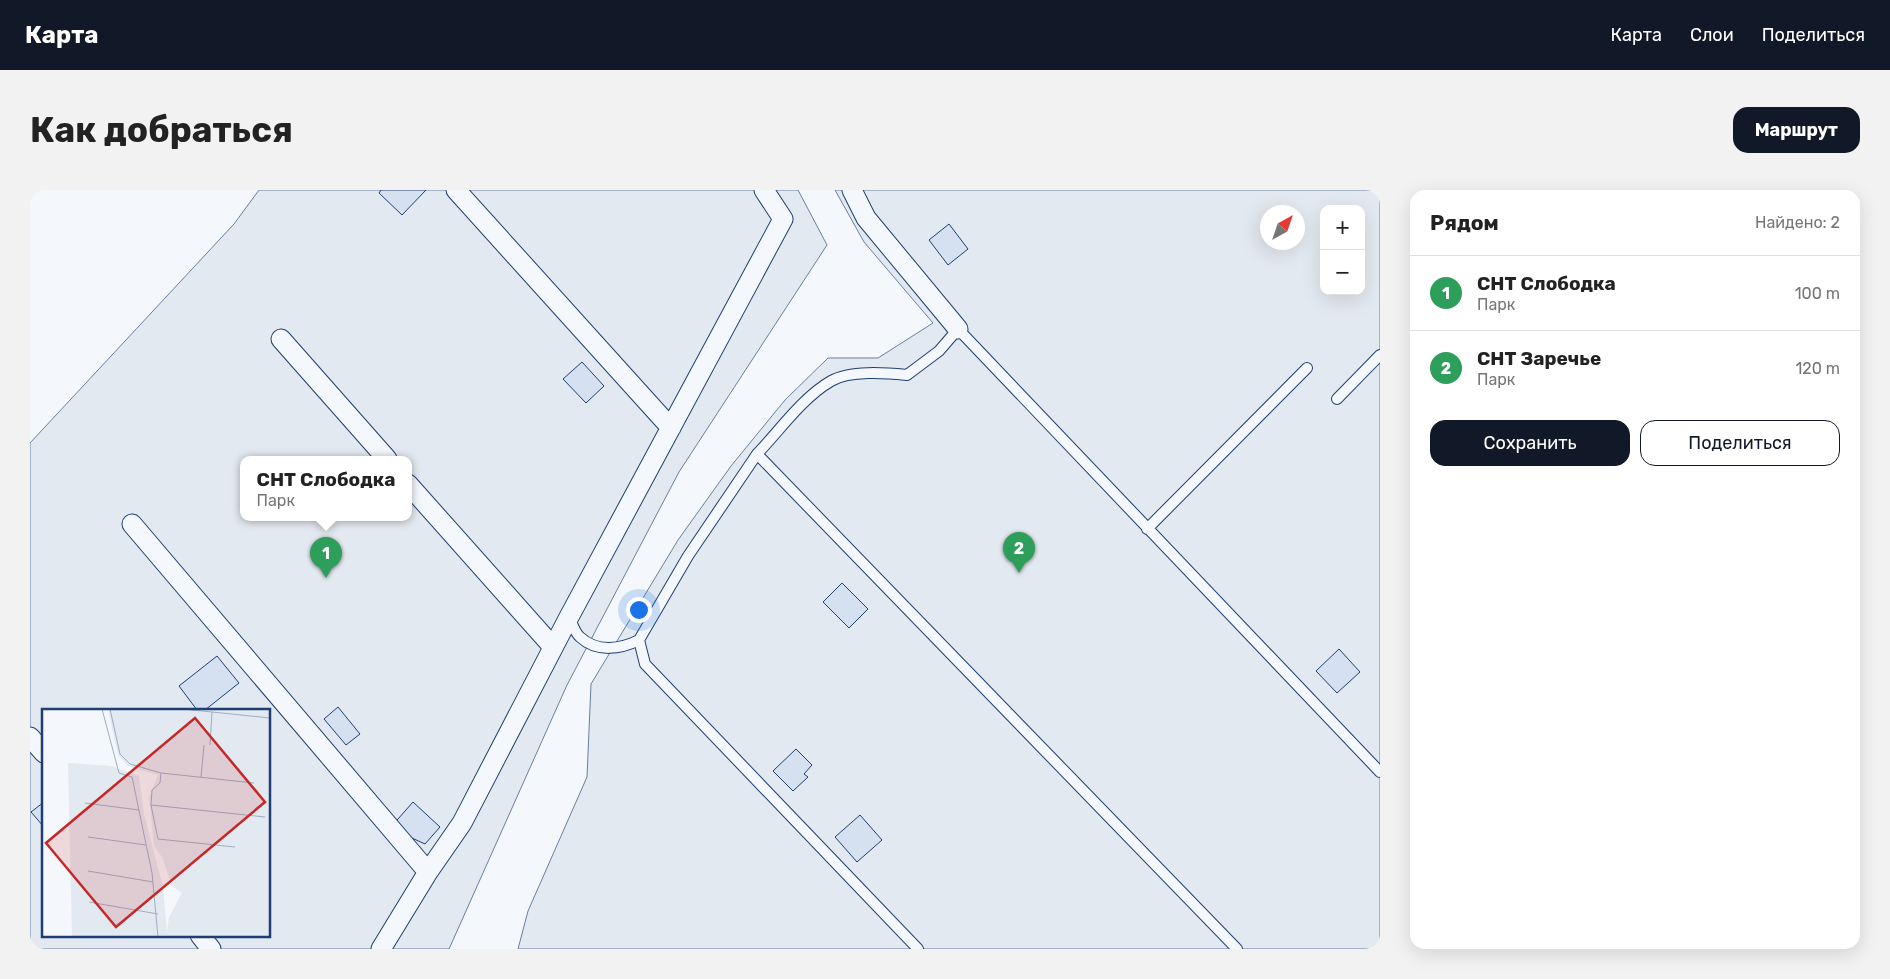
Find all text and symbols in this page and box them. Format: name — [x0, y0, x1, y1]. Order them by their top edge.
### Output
text: Карта — [25, 21, 98, 49]
text: Карта — [1611, 24, 1662, 46]
text: Слои — [1690, 24, 1734, 46]
text: Поделиться — [1762, 24, 1865, 46]
button: Маршрут — [1733, 107, 1860, 153]
text: Как добраться — [30, 109, 293, 151]
north arrow — [1260, 205, 1305, 250]
map controls — [1320, 205, 1365, 295]
button: + — [1320, 205, 1365, 250]
text: Рядом — [1430, 210, 1499, 235]
text: Найдено: 2 — [1755, 213, 1840, 232]
button: − — [1320, 250, 1365, 295]
text: СНТ Слободка — [1477, 272, 1616, 295]
text: 1 — [1442, 284, 1450, 303]
text: 100 m — [1795, 284, 1840, 303]
text: Парк — [1477, 295, 1515, 314]
text: СНТ Заречье — [1477, 347, 1601, 370]
text: 2 — [1441, 359, 1451, 378]
text: 120 m — [1795, 359, 1840, 378]
text: Парк — [1477, 370, 1515, 389]
button: Сохранить — [1430, 420, 1630, 466]
button: Поделиться — [1640, 420, 1840, 466]
popup — [240, 456, 412, 521]
text: СНТ Слободка — [257, 468, 395, 491]
text: Парк — [257, 491, 295, 510]
pin: 2 — [1003, 532, 1035, 573]
pin: 1 — [310, 537, 342, 578]
your location — [626, 597, 652, 623]
inset map — [42, 709, 270, 936]

